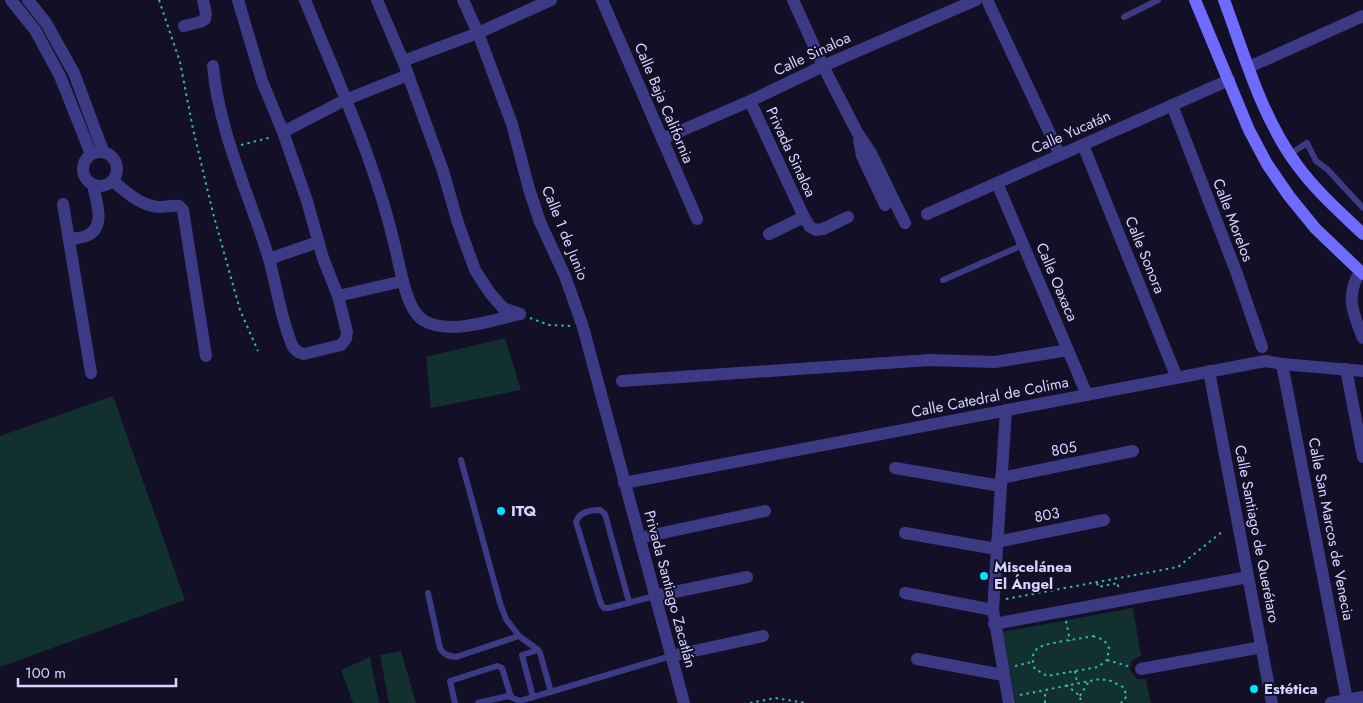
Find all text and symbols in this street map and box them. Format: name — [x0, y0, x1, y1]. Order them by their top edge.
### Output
street label: Calle Sinaloa — [770, 27, 854, 81]
street label: Calle Baja California — [629, 39, 699, 167]
street label: Privada Sinaloa — [761, 103, 821, 201]
street label: Calle Yucatán — [1028, 105, 1114, 159]
street label: Calle Morelos — [1207, 175, 1259, 265]
street label: Calle 1 de Junio — [536, 182, 594, 284]
street label: Calle Sonora — [1120, 213, 1170, 297]
street label: Calle Oaxaca — [1031, 239, 1083, 325]
street label: Calle Catedral de Colima — [909, 371, 1071, 423]
street label: 805 — [1049, 436, 1079, 462]
street label: Calle San Marcos de Venecia — [1302, 436, 1360, 622]
street label: Calle Santiago de Querétaro — [1229, 443, 1285, 625]
place label: ITQ — [511, 500, 537, 522]
street label: 803 — [1032, 502, 1062, 528]
marker: ITQ — [495, 505, 507, 517]
street label: Privada Santiago Zacatlán — [638, 508, 702, 670]
place label: Miscelánea El Ángel — [994, 556, 1072, 595]
marker: Miscelánea El Ángel — [978, 570, 990, 582]
scale bar — [18, 656, 175, 688]
text: 100 m — [25, 662, 66, 684]
place label: Estética — [1264, 678, 1318, 700]
marker: Estética — [1248, 683, 1260, 695]

